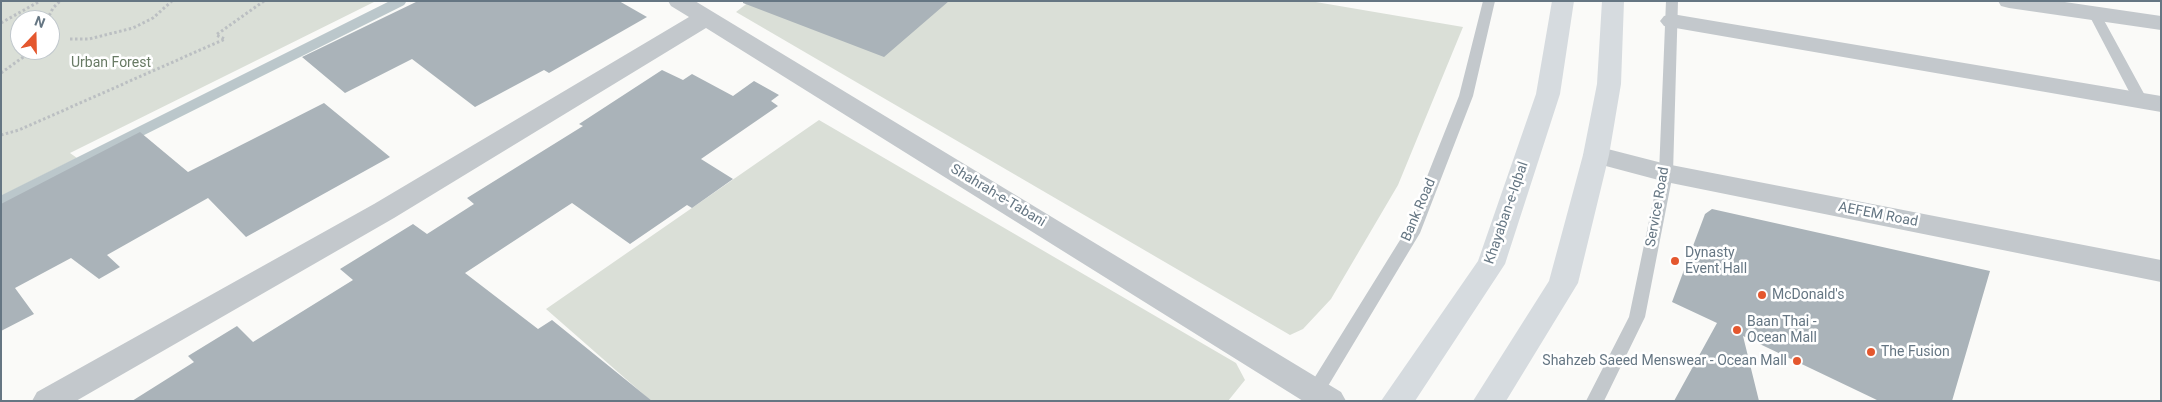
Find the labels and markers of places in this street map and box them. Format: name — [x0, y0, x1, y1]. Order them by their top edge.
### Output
place label: Dynasty Event Hall — [1685, 245, 1747, 278]
marker: Dynasty Event Hall — [1669, 255, 1681, 267]
place label: McDonald's — [1772, 287, 1844, 303]
marker: McDonald's — [1756, 289, 1768, 301]
place label: Baan Thai - Ocean Mall — [1747, 314, 1817, 347]
marker: Baan Thai - Ocean Mall — [1731, 324, 1743, 336]
place label: The Fusion — [1881, 344, 1950, 360]
marker: The Fusion — [1865, 346, 1877, 358]
place label: Shahzeb Saeed Menswear - Ocean Mall — [1542, 353, 1787, 369]
marker: Shahzeb Saeed Menswear - Ocean Mall — [1791, 355, 1803, 367]

